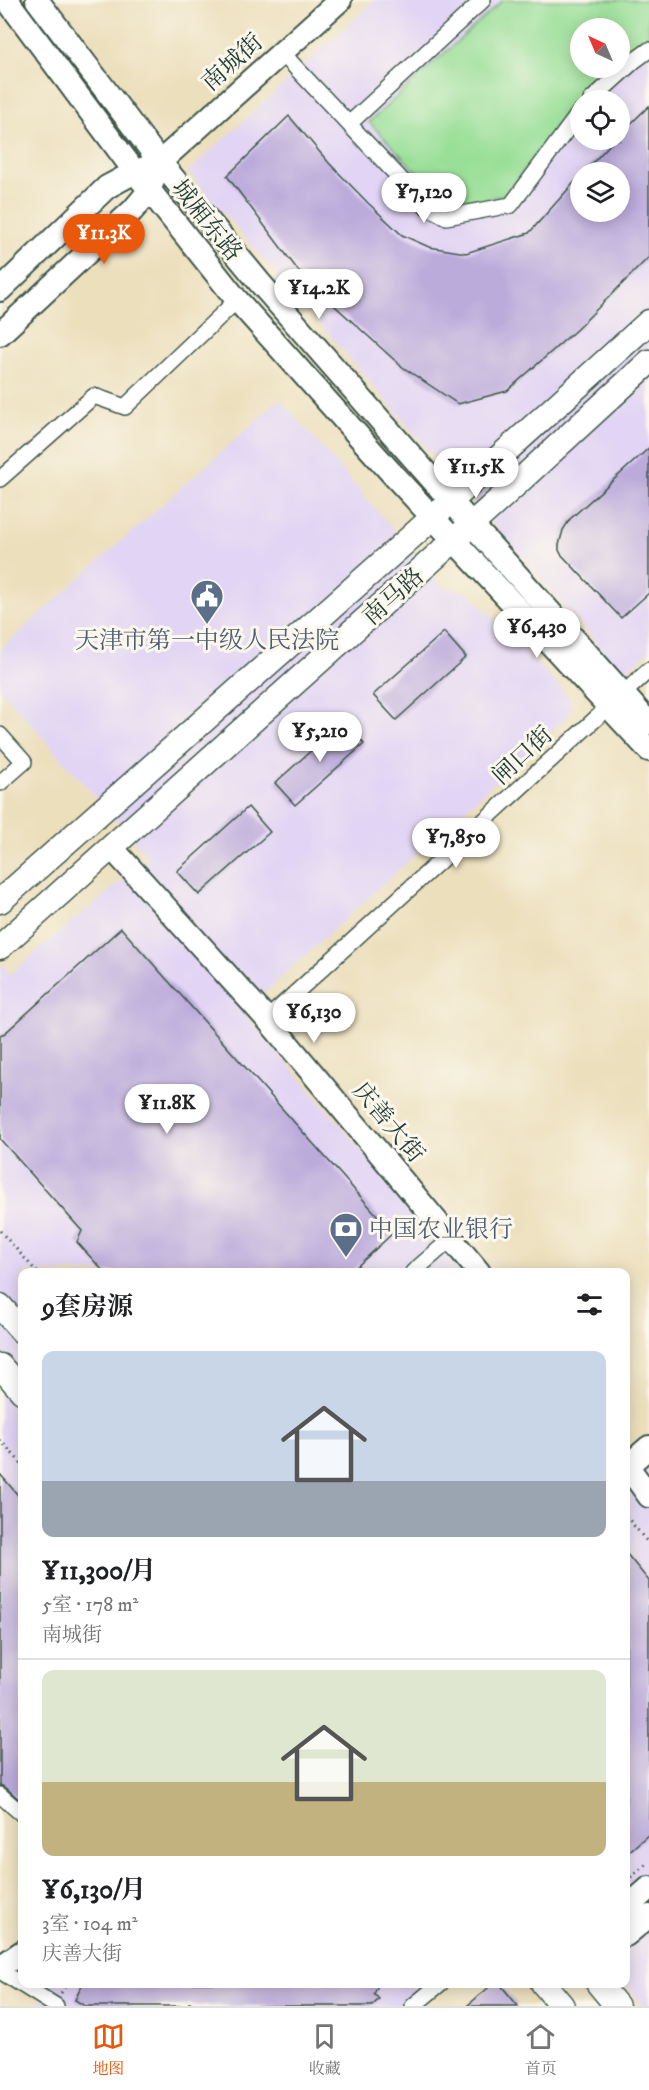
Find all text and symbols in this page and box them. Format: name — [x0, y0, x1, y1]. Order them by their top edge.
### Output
north arrow — [570, 18, 630, 78]
map controls — [570, 18, 630, 222]
street label: 南城街 — [196, 28, 269, 98]
button: locate — [570, 90, 630, 150]
button: layers — [570, 162, 630, 222]
pin: ¥7,120 — [375, 173, 473, 224]
street label: 城厢东路 — [164, 174, 248, 267]
text: ¥7,120 — [395, 180, 453, 205]
pin: ¥11.3K — [55, 214, 153, 265]
text: ¥11.3K — [77, 221, 131, 246]
pin: ¥14.2K — [270, 269, 368, 320]
text: ¥14.2K — [288, 276, 350, 301]
pin: ¥11.5K — [427, 448, 525, 499]
text: ¥11.5K — [448, 455, 504, 480]
street label: 南马路 — [357, 562, 430, 632]
public building icon: 天津市第一中级人民法院 — [189, 578, 225, 625]
pin: ¥6,430 — [488, 608, 586, 659]
text: ¥6,430 — [507, 615, 567, 640]
place label: 天津市第一中级人民法院 — [75, 626, 339, 656]
pin: ¥5,210 — [271, 712, 369, 763]
text: ¥5,210 — [292, 719, 348, 744]
street label: 闸口街 — [486, 720, 559, 791]
pin: ¥7,850 — [407, 818, 505, 869]
text: ¥7,850 — [426, 825, 486, 850]
pin: ¥6,130 — [265, 993, 363, 1044]
text: ¥6,130 — [287, 1000, 341, 1025]
street label: 庆善大街 — [346, 1076, 431, 1169]
pin: ¥11.8K — [118, 1084, 216, 1135]
text: ¥11.8K — [139, 1091, 195, 1116]
bank icon: 中国农业银行 — [328, 1211, 364, 1258]
place label: 中国农业银行 — [369, 1215, 513, 1245]
icon: filters — [573, 1288, 606, 1321]
text: 9套房源 — [42, 1291, 133, 1324]
icon: home — [270, 1390, 378, 1498]
text: ¥11,300/月 — [42, 1555, 156, 1588]
text: 5室 · 178 m² — [42, 1593, 138, 1618]
text: 南城街 — [42, 1623, 102, 1648]
icon: home — [270, 1709, 378, 1817]
text: ¥6,130/月 — [42, 1874, 146, 1907]
text: 3室 · 104 m² — [42, 1912, 138, 1937]
text: 庆善大街 — [42, 1942, 122, 1967]
tab: 地图 — [92, 2020, 125, 2079]
tab: 收藏 — [308, 2020, 341, 2079]
tab: 首页 — [524, 2020, 557, 2079]

